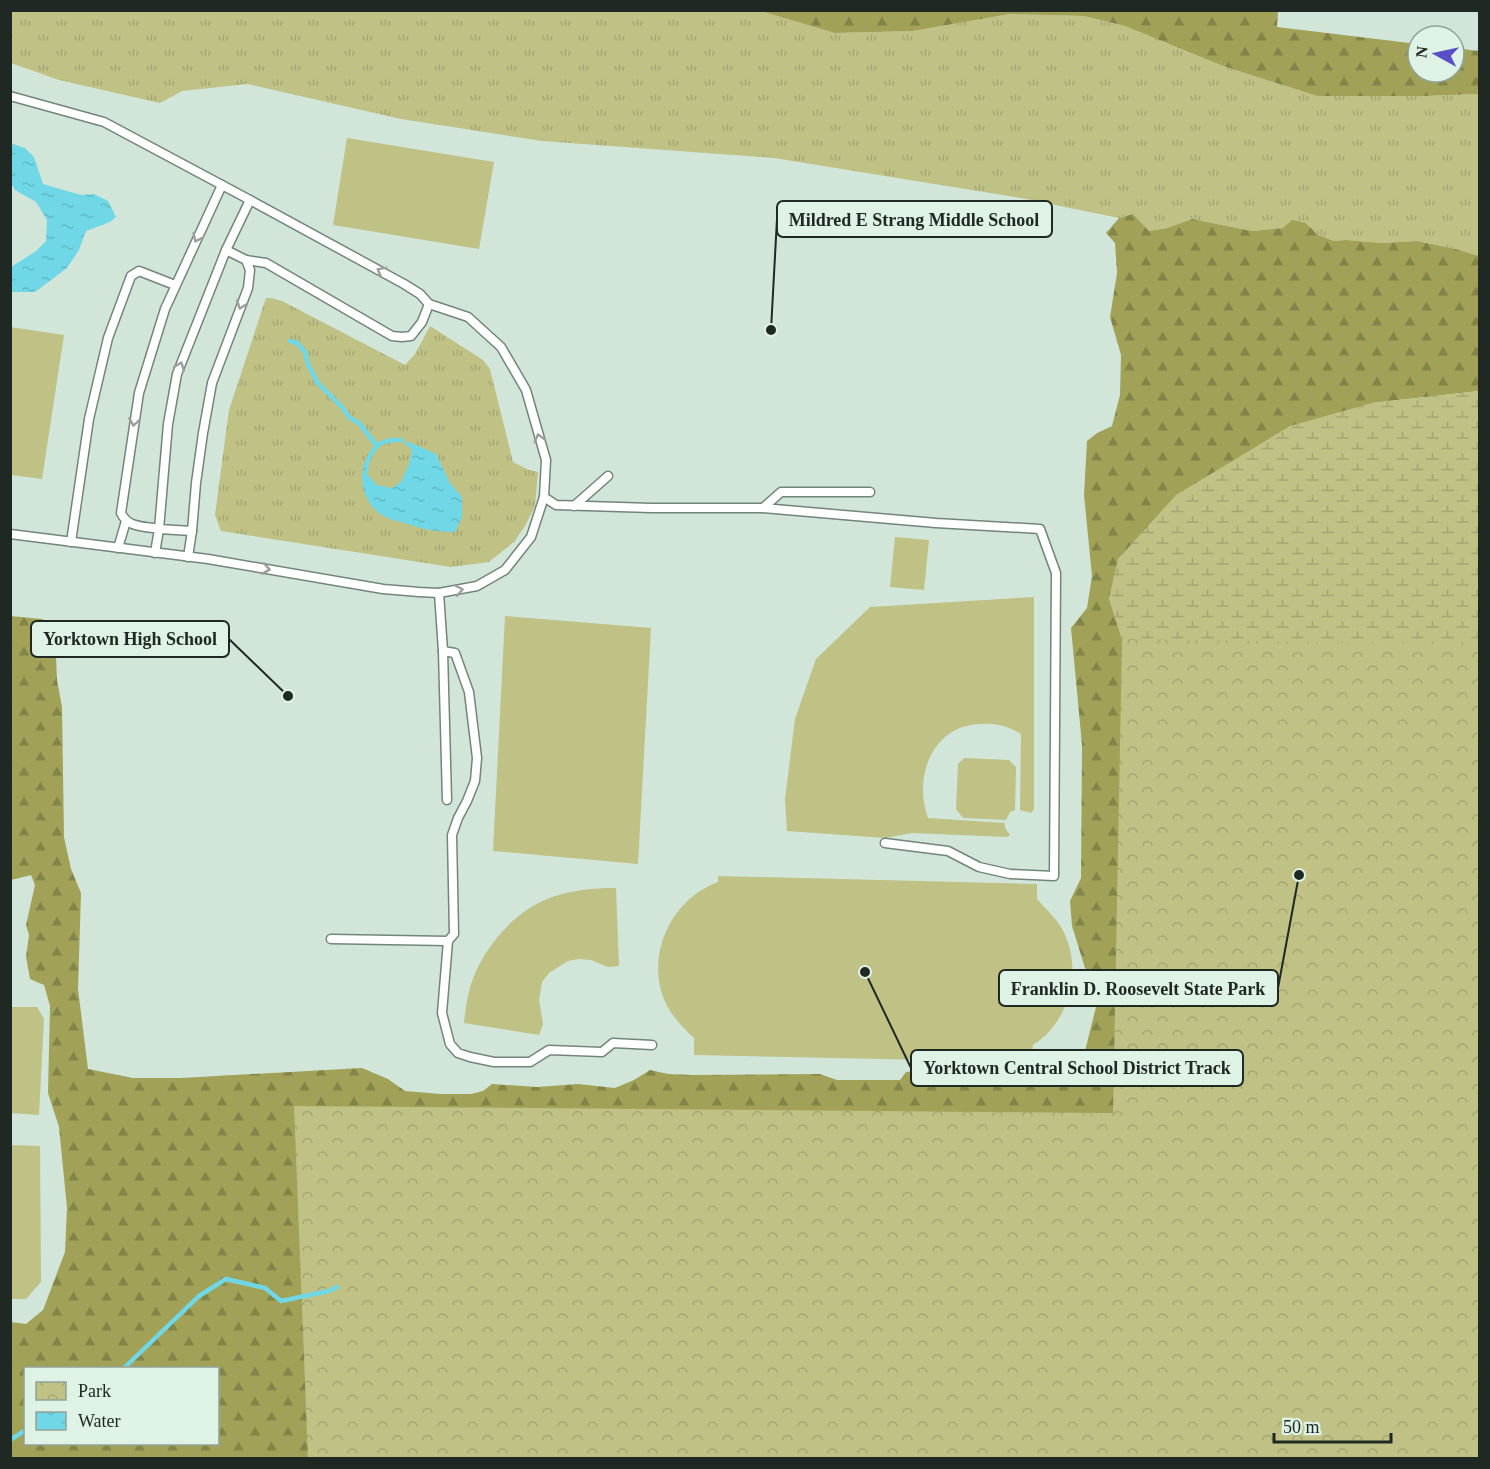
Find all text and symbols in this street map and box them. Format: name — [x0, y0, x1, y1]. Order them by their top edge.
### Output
north arrow — [1406, 24, 1466, 84]
text: N — [1412, 45, 1431, 59]
callout: Mildred E Strang Middle School — [777, 201, 1052, 237]
text: Mildred E Strang Middle School — [789, 210, 1039, 230]
one-way arrow — [193, 232, 205, 243]
one-way arrow — [377, 267, 387, 279]
one-way arrow — [236, 300, 249, 310]
one-way arrow — [173, 362, 186, 372]
one-way arrow — [129, 417, 141, 426]
one-way arrow — [534, 433, 546, 444]
one-way arrow — [260, 562, 270, 575]
one-way arrow — [453, 584, 463, 597]
callout: Yorktown High School — [31, 621, 229, 657]
text: Yorktown High School — [43, 629, 217, 649]
callout: Franklin D. Roosevelt State Park — [999, 970, 1278, 1006]
text: Franklin D. Roosevelt State Park — [1011, 979, 1265, 999]
callout: Yorktown Central School District Track — [911, 1050, 1243, 1086]
text: Yorktown Central School District Track — [923, 1058, 1231, 1078]
legend — [24, 1367, 219, 1445]
text: Park — [78, 1381, 111, 1401]
scale bar — [1274, 1406, 1391, 1444]
text: Water — [78, 1411, 121, 1431]
text: 50 m — [1283, 1417, 1320, 1437]

